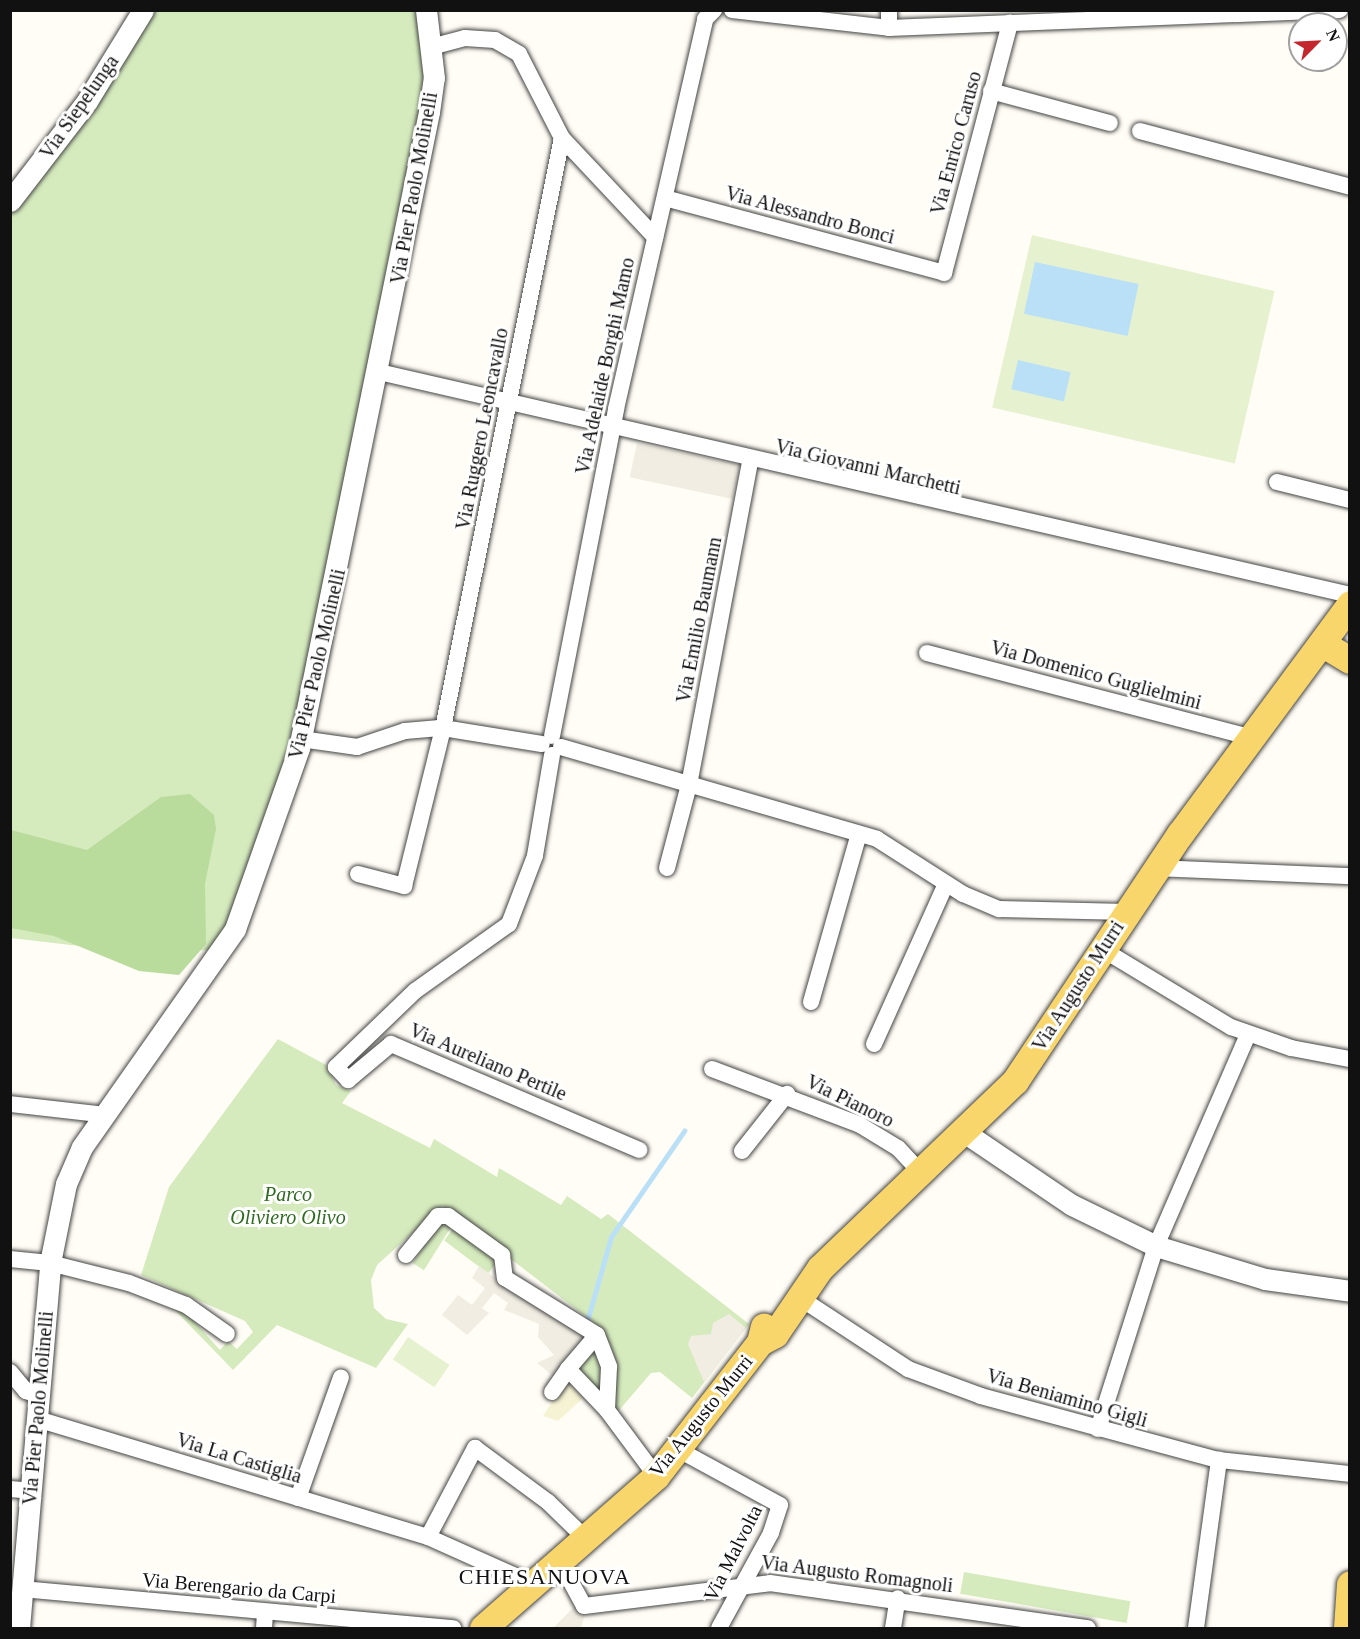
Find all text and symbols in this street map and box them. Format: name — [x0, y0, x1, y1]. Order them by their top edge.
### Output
north arrow — [1288, 12, 1348, 72]
text: N — [1323, 27, 1343, 44]
street label: Via Siepelunga — [34, 50, 124, 164]
street label: Via Enrico Caruso — [925, 69, 987, 217]
street label: Via Pier Paolo Molinelli — [385, 90, 443, 286]
street label: Via Alessandro Bonci — [722, 181, 898, 249]
street label: Via Adelaide Borghi Mamo — [570, 255, 640, 477]
street label: Via Ruggero Leoncavallo — [451, 326, 513, 532]
street label: Via Giovanni Marchetti — [773, 434, 963, 500]
street label: Via Emilio Baumann — [671, 535, 727, 705]
street label: Via Pier Paolo Molinelli — [283, 566, 351, 762]
street label: Via Domenico Guglielmini — [988, 635, 1204, 715]
street label: Via Augusto Murri — [1027, 916, 1129, 1056]
street label: Via Aureliano Pertile — [405, 1018, 571, 1106]
street label: Via Pianoro — [802, 1069, 898, 1133]
park label: Parco Oliviero Olivo — [230, 1183, 346, 1230]
street label: Via Pier Paolo Molinelli — [18, 1310, 58, 1506]
street label: Via Augusto Murri — [644, 1349, 758, 1483]
street label: Via Beniamino Gigli — [984, 1364, 1150, 1432]
street label: Via La Castiglia — [173, 1428, 305, 1488]
street label: Via Malvolta — [699, 1501, 767, 1605]
street label: Via Augusto Romagnoli — [759, 1550, 955, 1598]
district label: CHIESANUOVA — [459, 1564, 631, 1590]
street label: Via Berengario da Carpi — [141, 1568, 337, 1608]

